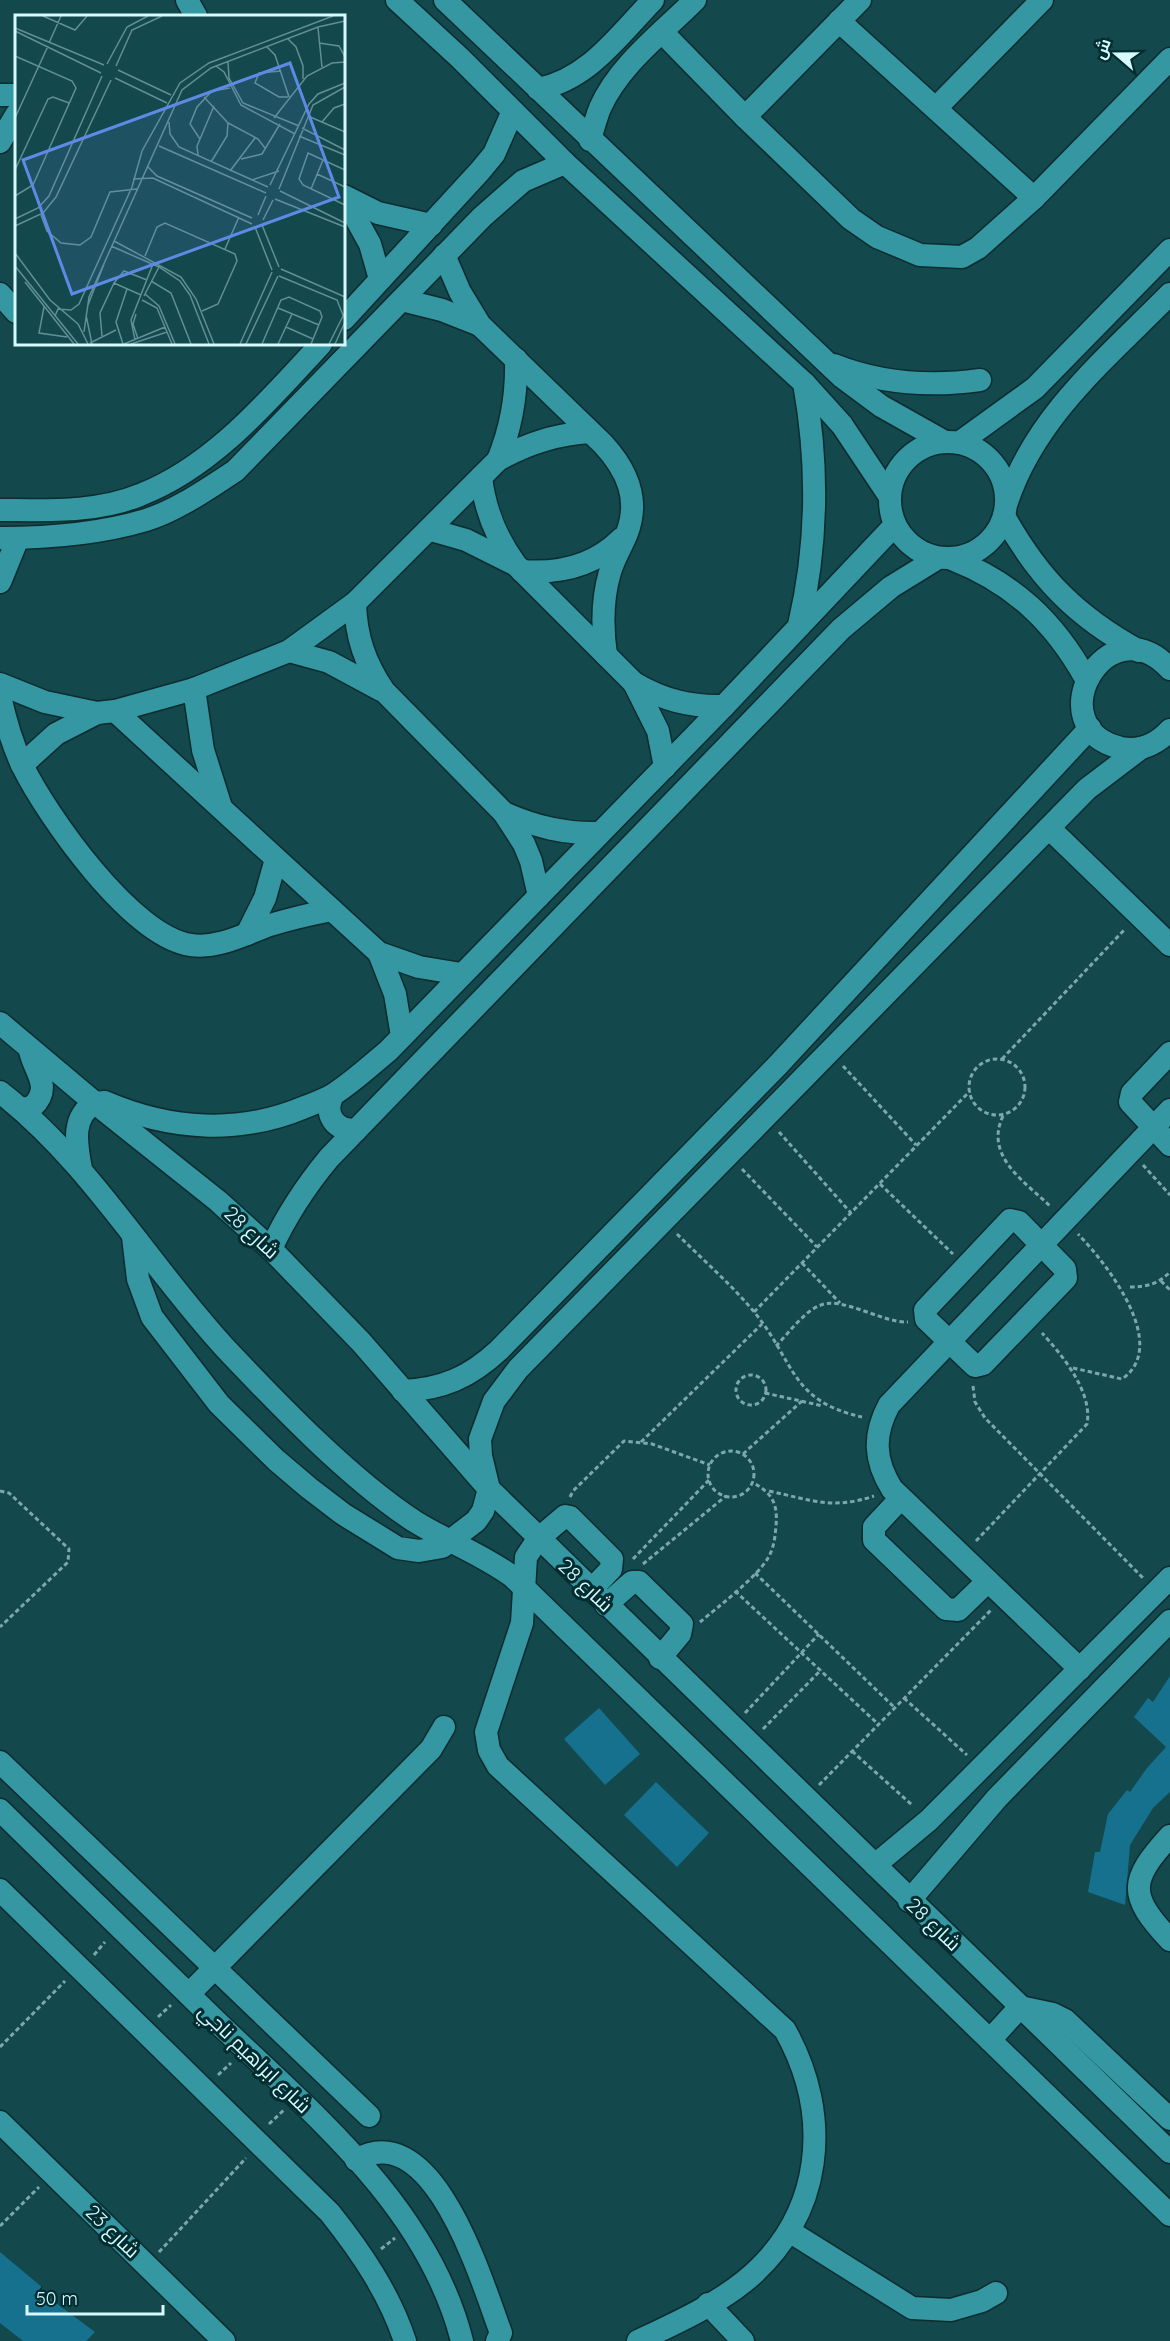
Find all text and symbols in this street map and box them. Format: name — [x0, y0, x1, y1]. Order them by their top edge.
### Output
inset map — [15, 15, 345, 345]
north arrow — [1086, 24, 1146, 84]
text: ش — [1089, 36, 1115, 62]
street label: شارع 28 — [218, 1200, 285, 1265]
street label: شارع 28 — [552, 1553, 618, 1618]
street label: شارع 28 — [900, 1892, 966, 1957]
street label: شارع ابراهيم ناجي — [191, 1998, 316, 2121]
street label: شارع 23 — [79, 2199, 145, 2264]
scale bar — [27, 2278, 164, 2316]
text: 50 m — [36, 2287, 78, 2310]

